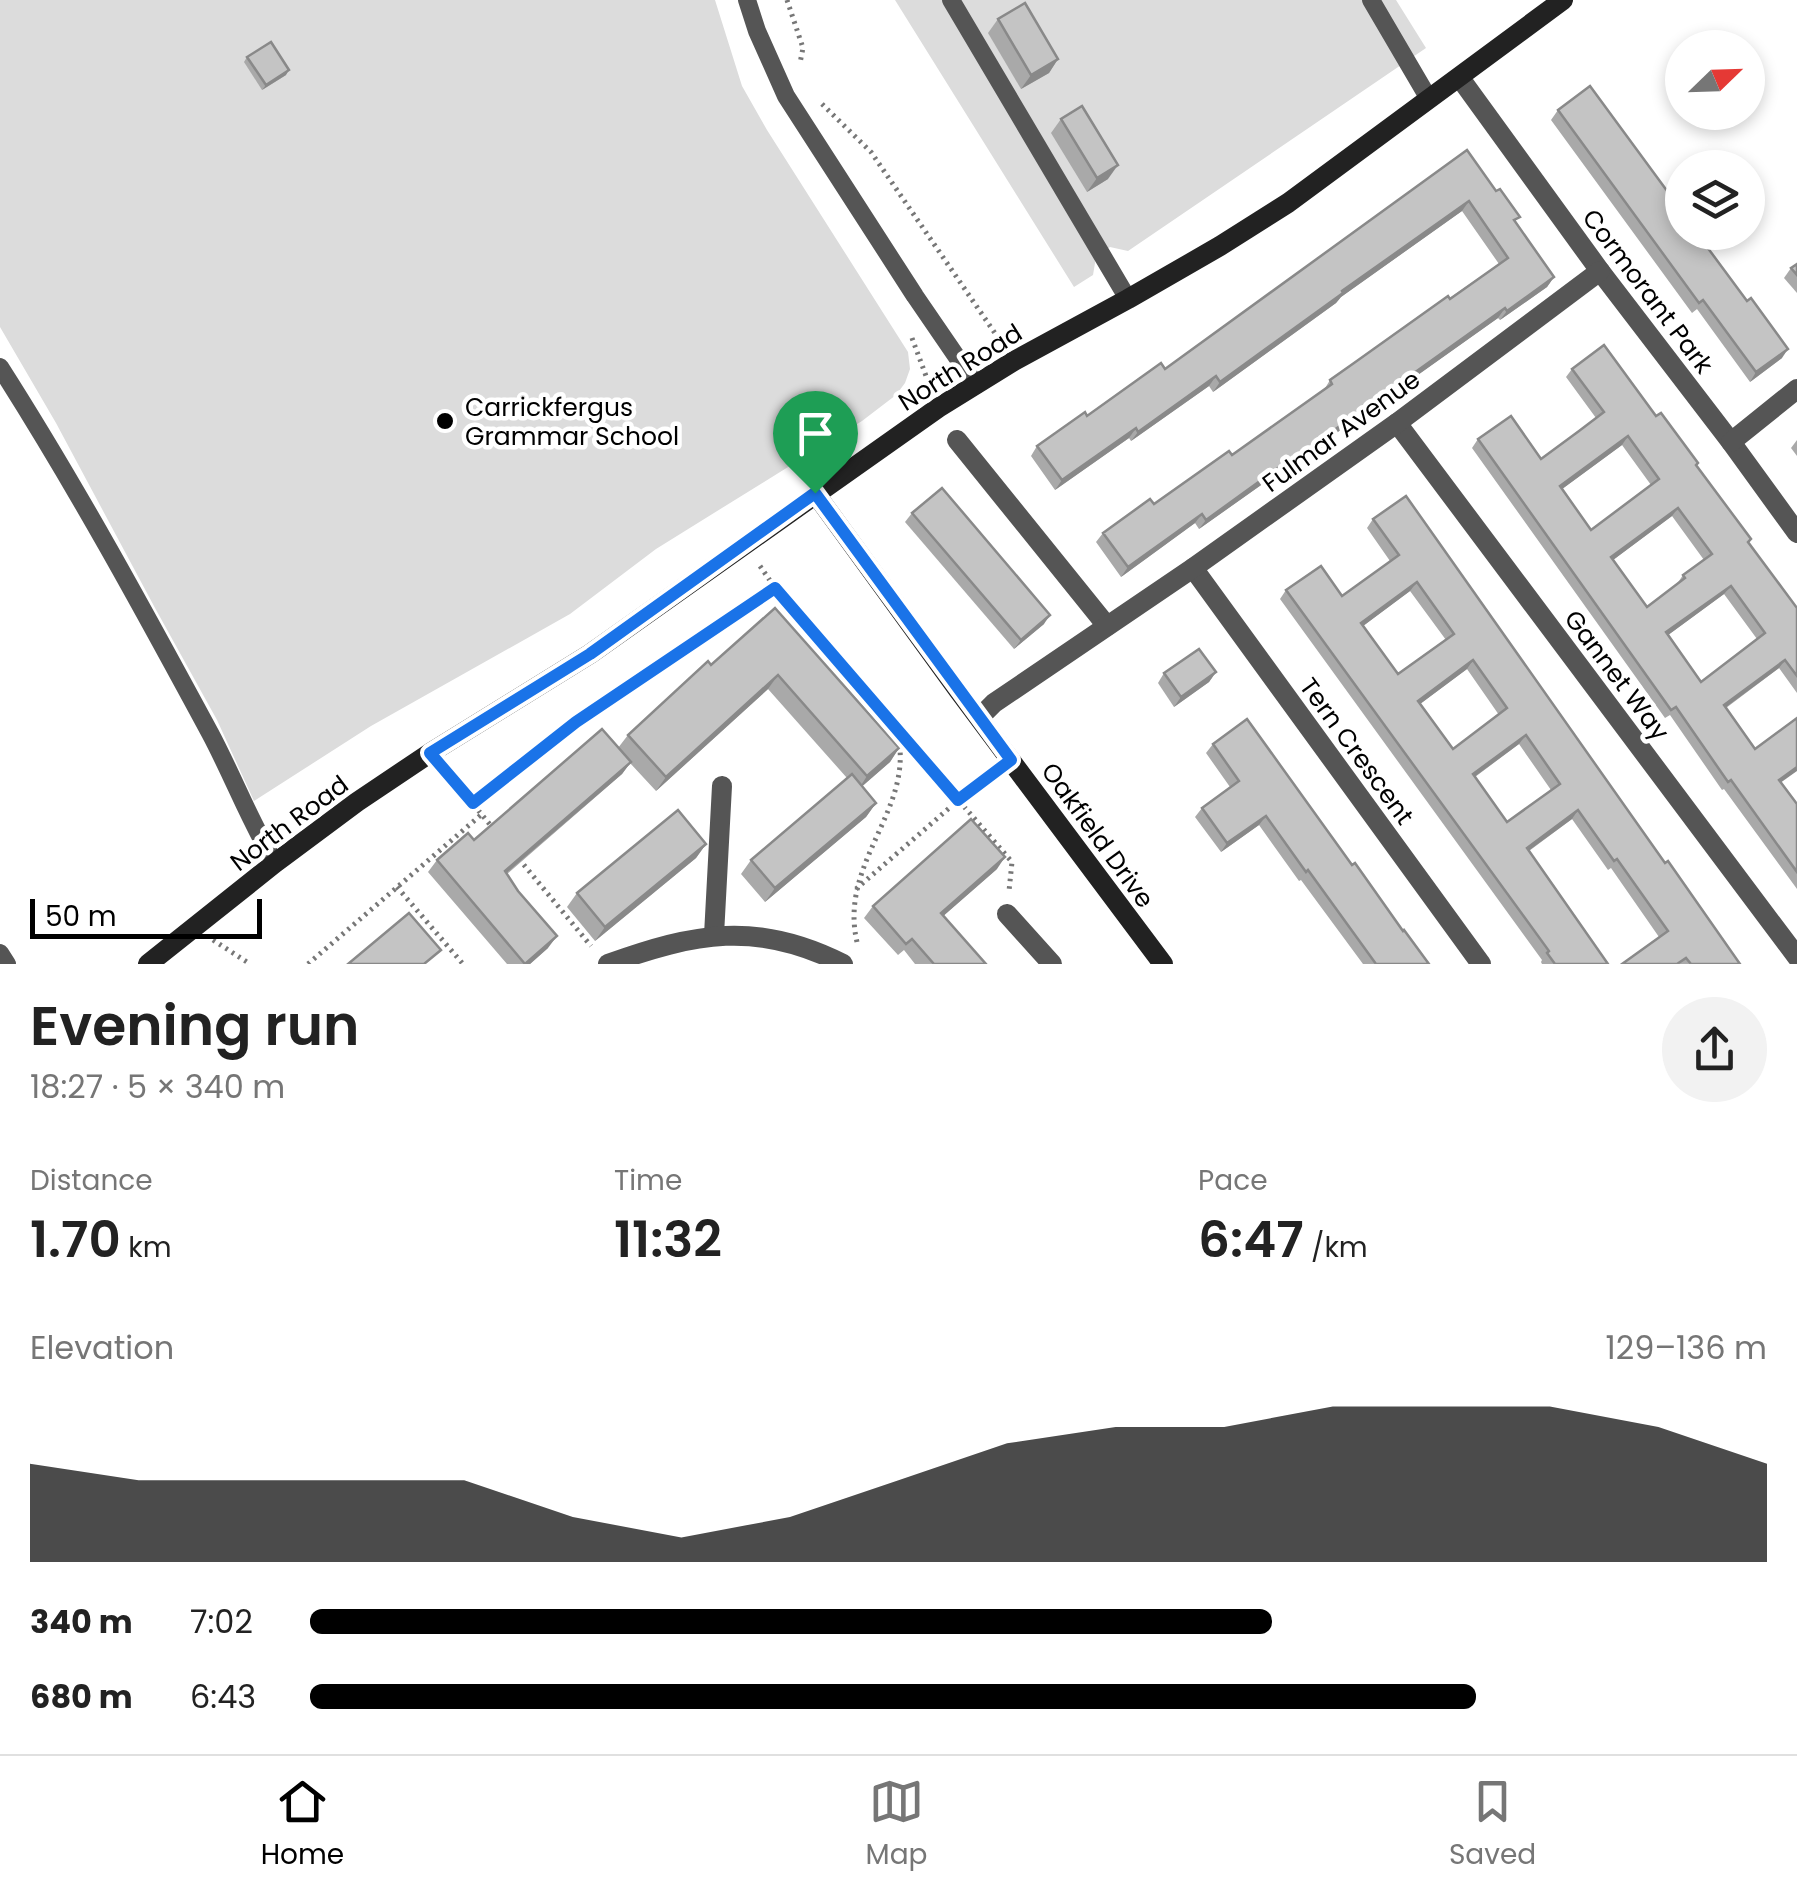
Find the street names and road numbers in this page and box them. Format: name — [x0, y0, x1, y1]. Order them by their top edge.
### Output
street label: Cormorant Park — [1574, 202, 1721, 381]
street label: North Road — [892, 316, 1029, 419]
street label: Fulmar Avenue — [1255, 362, 1427, 501]
street label: Gannet Way — [1556, 603, 1677, 748]
street label: Tern Crescent — [1291, 671, 1422, 832]
street label: Oakfield Drive — [1033, 756, 1162, 915]
street label: North Road — [223, 767, 356, 879]

